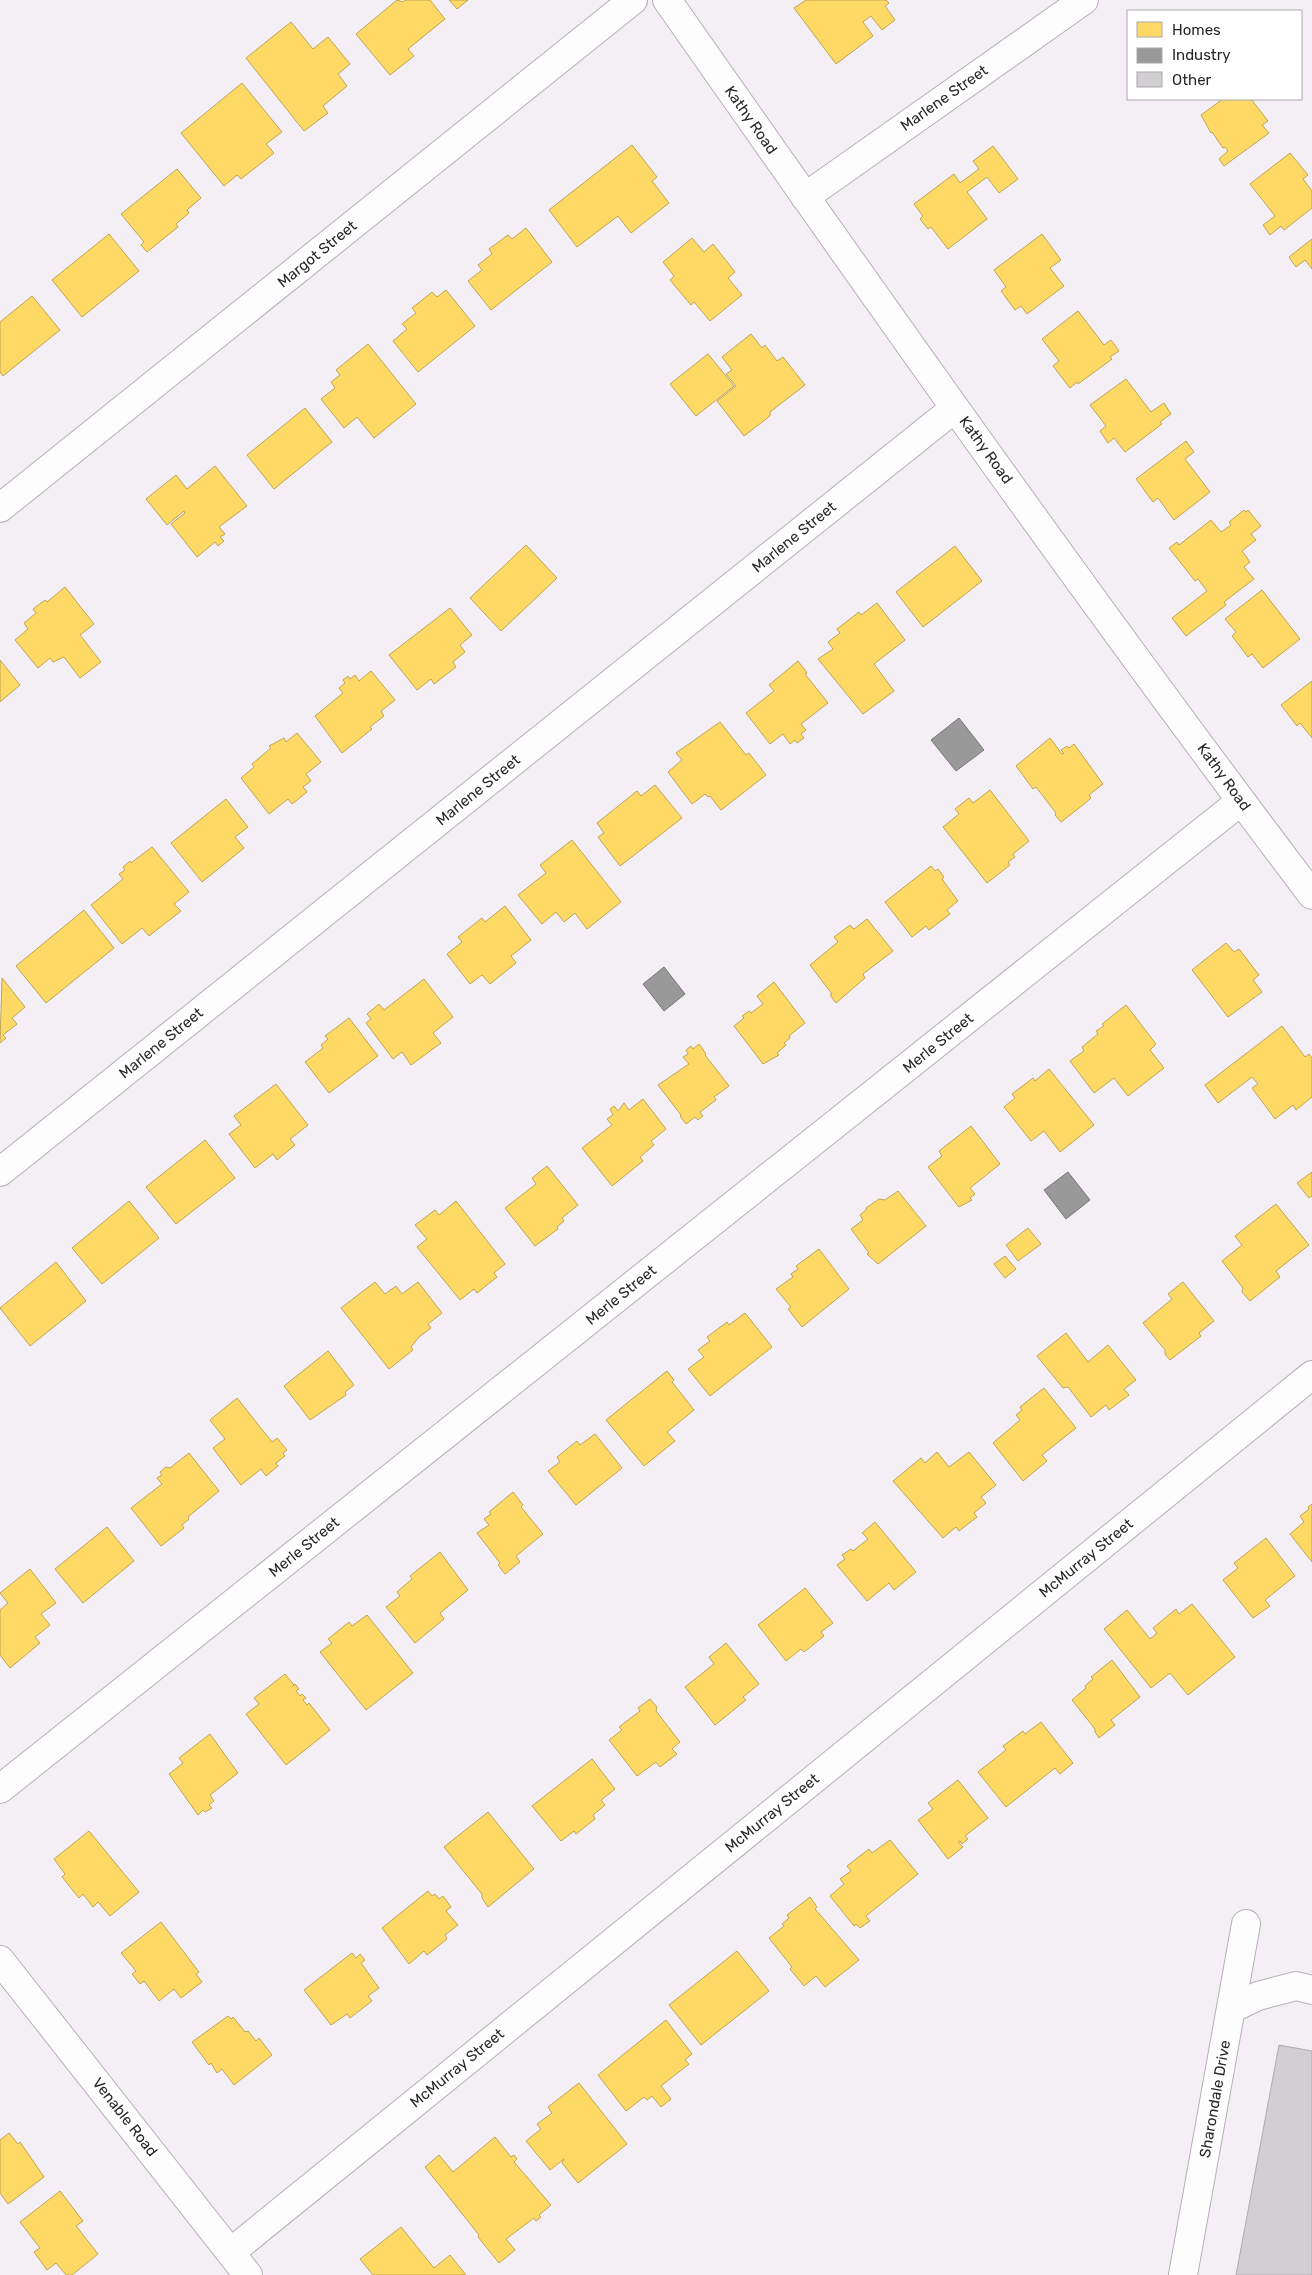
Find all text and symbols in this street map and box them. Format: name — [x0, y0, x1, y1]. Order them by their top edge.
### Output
legend — [1127, 10, 1302, 100]
text: Homes — [1172, 21, 1221, 39]
text: Industry — [1172, 46, 1231, 64]
street label: Marlene Street — [897, 61, 991, 135]
text: Other — [1172, 71, 1212, 89]
street label: Kathy Road — [721, 82, 781, 158]
street label: Margot Street — [274, 217, 360, 291]
street label: Kathy Road — [956, 413, 1016, 487]
street label: Marlene Street — [749, 498, 840, 576]
street label: Kathy Road — [1194, 740, 1254, 814]
street label: Marlene Street — [433, 751, 524, 829]
street label: Marlene Street — [116, 1004, 207, 1082]
street label: Merle Street — [899, 1009, 977, 1077]
street label: Merle Street — [582, 1261, 660, 1329]
street label: Merle Street — [265, 1513, 343, 1581]
street label: McMurray Street — [1035, 1515, 1137, 1601]
street label: McMurray Street — [721, 1770, 823, 1856]
street label: McMurray Street — [406, 2025, 508, 2111]
street label: Sharondale Drive — [1196, 2039, 1234, 2159]
street label: Venable Road — [89, 2074, 161, 2160]

